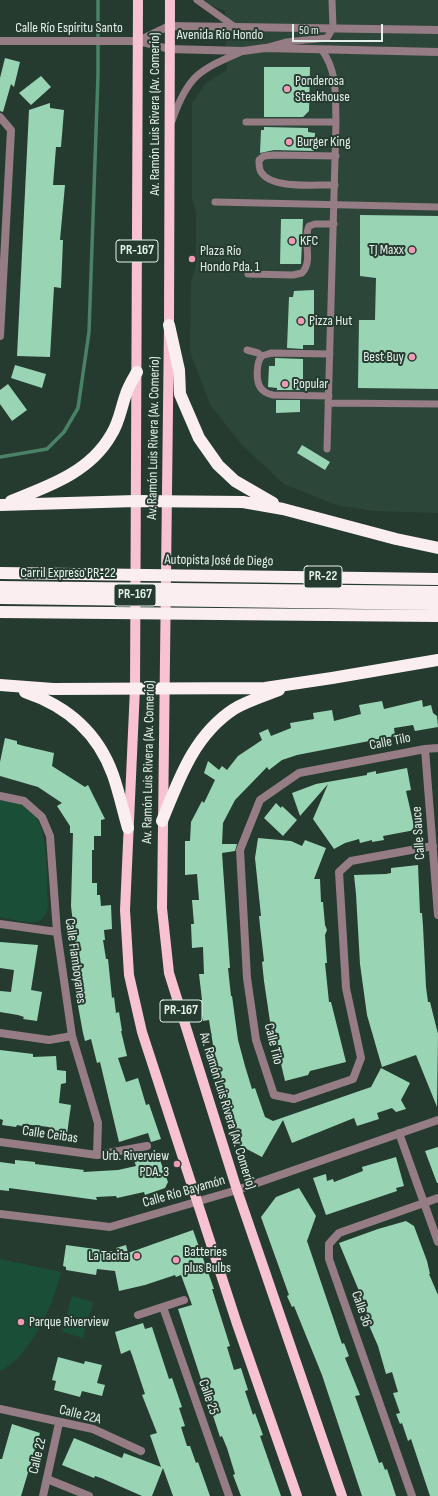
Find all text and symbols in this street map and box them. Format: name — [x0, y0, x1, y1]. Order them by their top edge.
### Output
scale bar — [294, 16, 385, 42]
street label: Calle Río Espíritu Santo — [15, 20, 123, 36]
text: 50 m — [299, 23, 319, 38]
street label: Avenida Río Hondo — [177, 27, 263, 43]
street label: Av. Ramón Luis Rivera (Av. Comerío) — [147, 32, 163, 196]
place label: Ponderosa Steakhouse — [295, 73, 350, 106]
marker: Ponderosa Steakhouse — [282, 84, 292, 94]
place label: Burger King — [297, 134, 351, 150]
marker: Burger King — [284, 137, 294, 147]
place label: KFC — [300, 233, 318, 249]
marker: KFC — [287, 236, 297, 246]
road number: PR-167 — [116, 240, 158, 262]
place label: TJ Maxx — [369, 242, 404, 258]
place label: Plaza Río Hondo Pda. 1 — [200, 243, 260, 276]
marker: TJ Maxx — [407, 245, 417, 255]
marker: Plaza Río Hondo Pda. 1 — [187, 254, 197, 264]
place label: Pizza Hut — [309, 313, 352, 329]
marker: Pizza Hut — [296, 316, 306, 326]
place label: Best Buy — [363, 349, 404, 365]
marker: Best Buy — [407, 352, 417, 362]
street label: Av. Ramón Luis Rivera (Av. Comerío) — [144, 356, 164, 520]
place label: Popular — [293, 376, 328, 392]
marker: Popular — [280, 379, 290, 389]
street label: Autopista José de Diego — [164, 552, 274, 570]
street label: Carril Expreso PR-22 — [20, 565, 116, 581]
road number: PR-22 — [304, 566, 342, 588]
road number: PR-167 — [114, 584, 156, 606]
street label: Av. Ramón Luis Rivera (Av. Comerío) — [139, 680, 159, 844]
street label: Calle Tilo — [368, 730, 412, 754]
street label: Calle Sauce — [409, 806, 429, 860]
street label: Calle Flamboyanes — [61, 917, 89, 1005]
road number: PR-167 — [160, 1000, 202, 1022]
street label: Calle Tilo — [260, 1022, 286, 1066]
street label: Av. Ramón Luis Rivera (Av. Comerío) — [195, 1031, 259, 1191]
street label: Calle Ceibas — [21, 1123, 79, 1147]
place label: Urb. Riverview PDA. 3 — [102, 1148, 169, 1180]
marker: Urb. Riverview PDA. 3 — [172, 1159, 182, 1169]
street label: Calle Río Bayamón — [141, 1172, 227, 1212]
place label: Batteries plus Bulbs — [184, 1244, 231, 1276]
place label: La Tacita — [88, 1248, 129, 1264]
marker: La Tacita — [132, 1251, 142, 1261]
marker: Batteries plus Bulbs — [171, 1255, 181, 1265]
street label: Calle 36 — [347, 1289, 375, 1329]
place label: Parque Riverview — [29, 1314, 109, 1330]
marker: Parque Riverview — [16, 1317, 26, 1327]
street label: Calle 25 — [194, 1377, 222, 1417]
street label: Calle 22A — [57, 1402, 103, 1428]
street label: Calle 22 — [26, 1436, 50, 1476]

